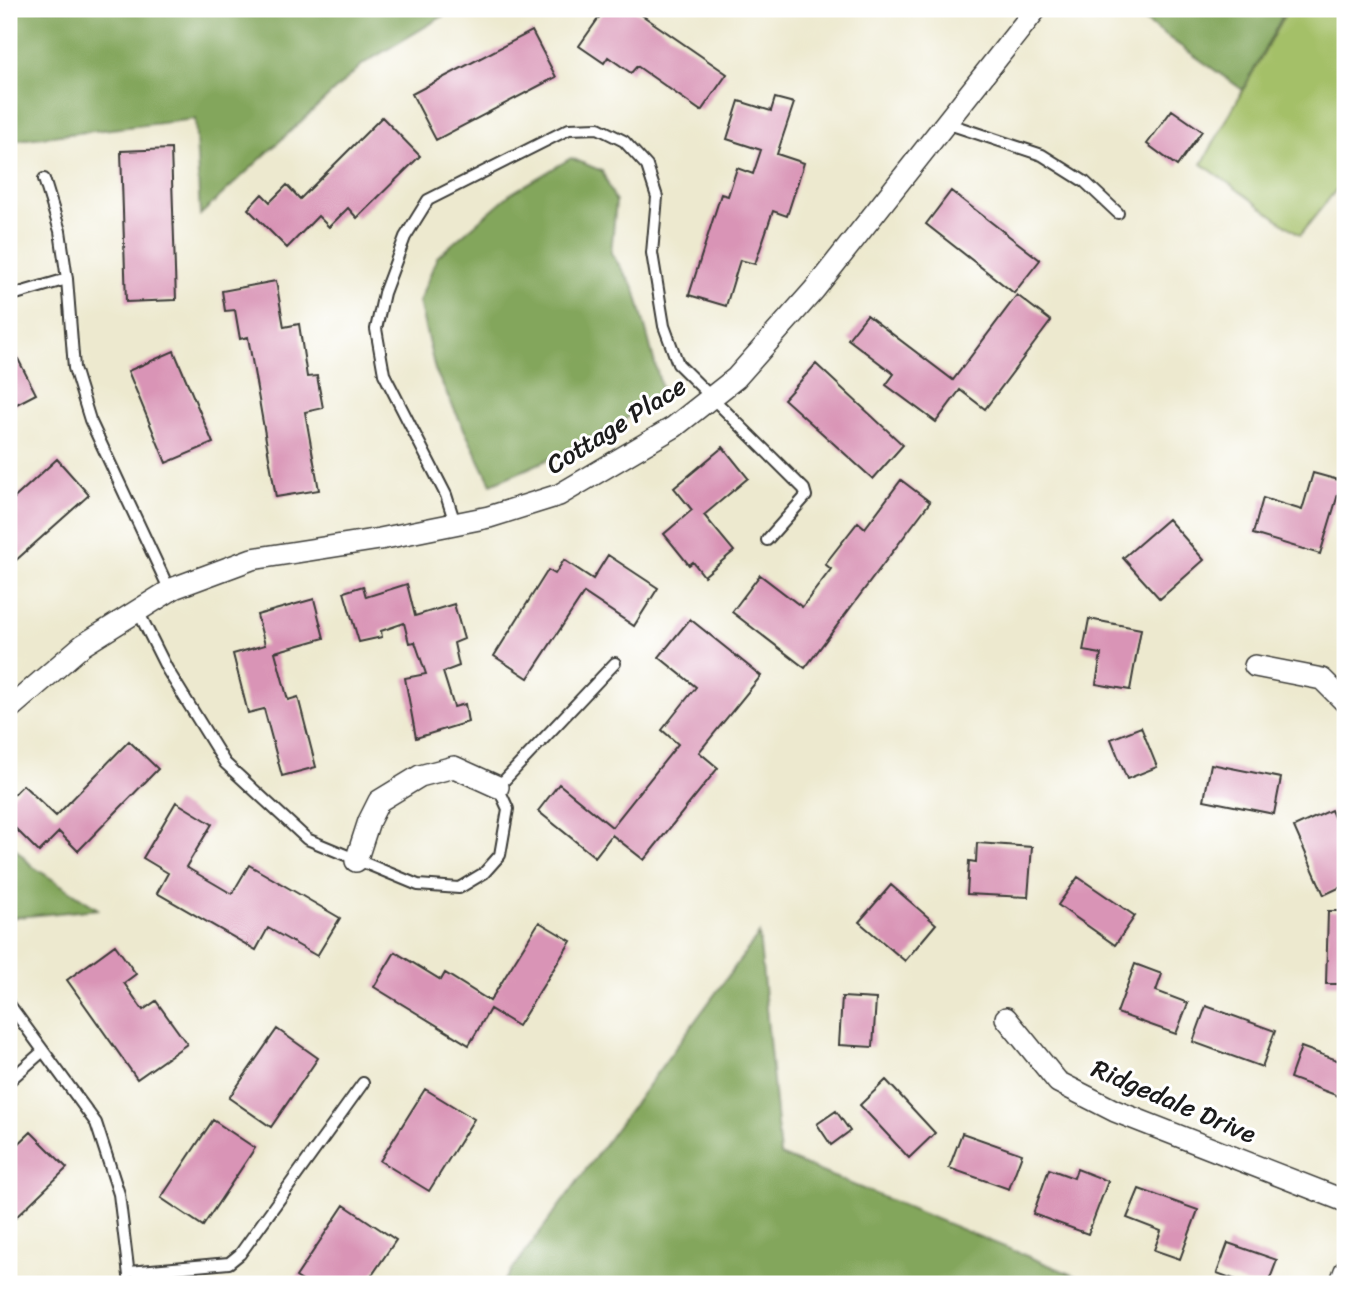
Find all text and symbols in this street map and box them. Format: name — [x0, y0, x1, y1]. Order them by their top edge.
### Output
street label: Cottage Place — [536, 363, 696, 487]
street label: Ridgedale Drive — [1084, 1046, 1264, 1157]

